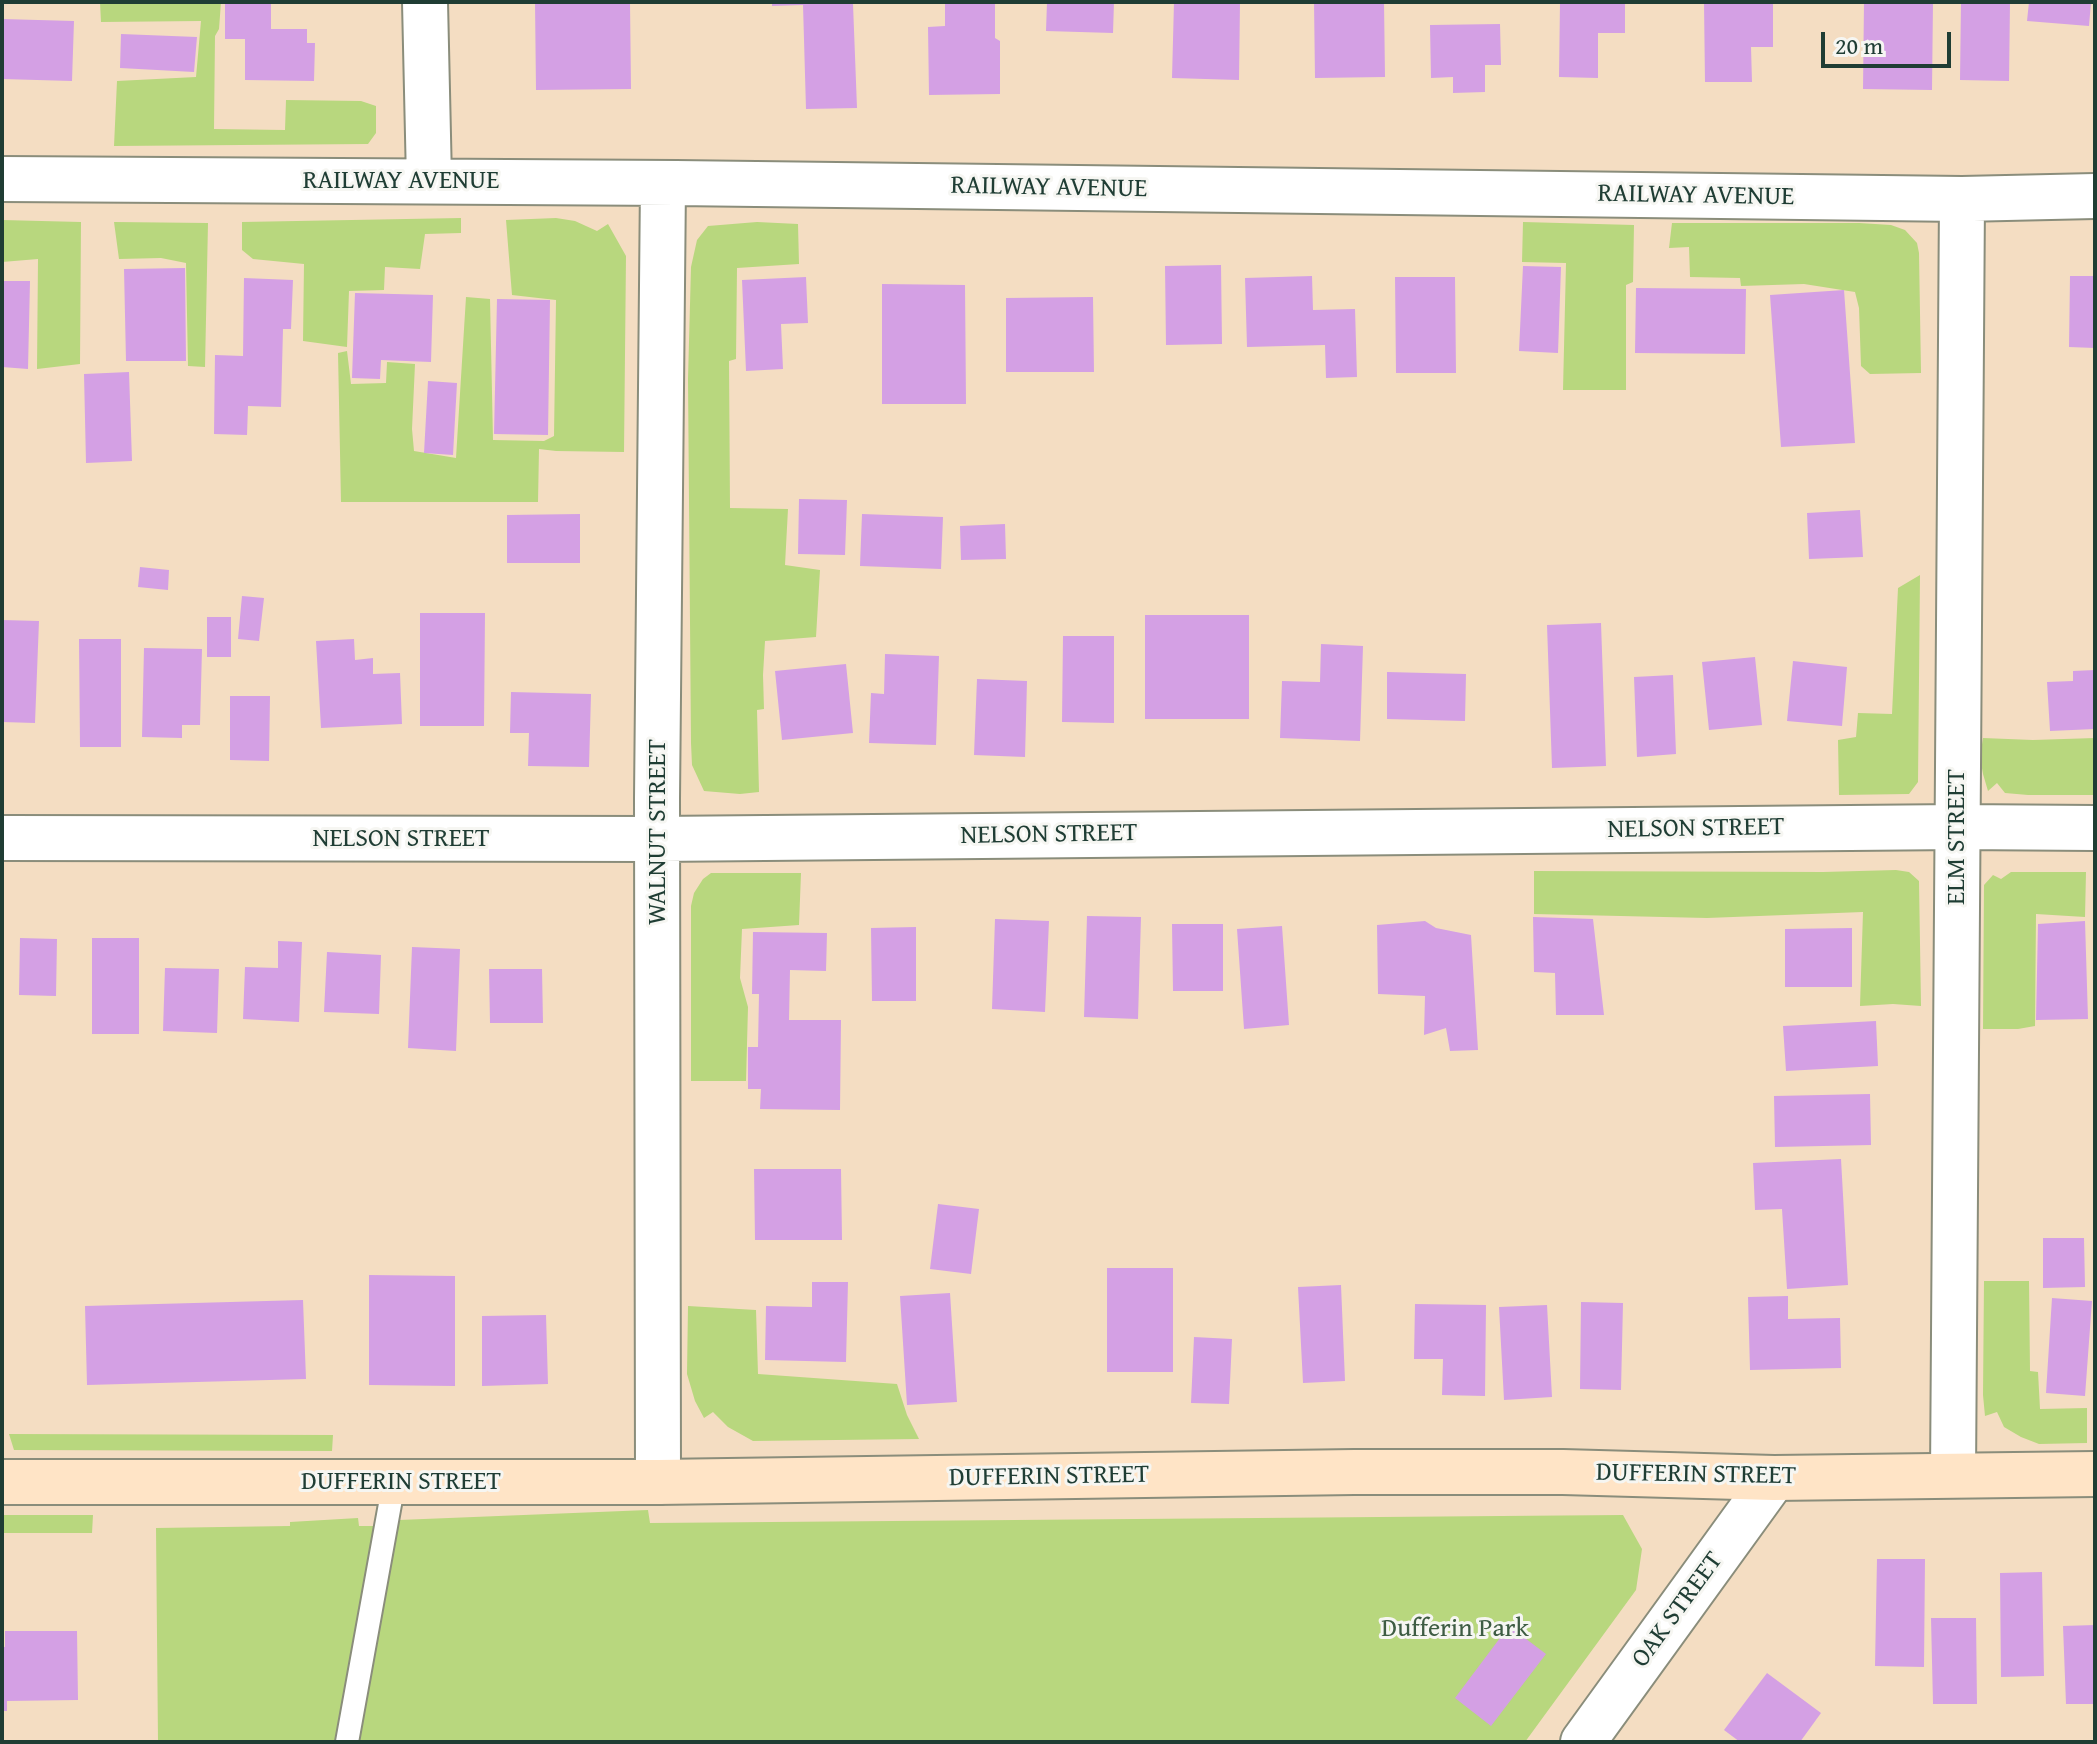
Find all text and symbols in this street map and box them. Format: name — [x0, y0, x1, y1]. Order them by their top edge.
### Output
scale bar — [1825, 16, 1955, 66]
text: 20 m — [1835, 28, 1883, 63]
street label: RAILWAY AVENUE — [303, 165, 499, 197]
street label: RAILWAY AVENUE — [950, 171, 1148, 205]
street label: RAILWAY AVENUE — [1597, 179, 1795, 213]
street label: WALNUT STREET — [642, 739, 674, 925]
street label: ELM STREET — [1941, 769, 1973, 905]
street label: NELSON STREET — [1607, 812, 1785, 846]
street label: NELSON STREET — [960, 818, 1138, 852]
street label: NELSON STREET — [312, 823, 490, 855]
street label: DUFFERIN STREET — [1596, 1458, 1796, 1492]
street label: DUFFERIN STREET — [949, 1460, 1149, 1494]
street label: DUFFERIN STREET — [301, 1466, 501, 1498]
street label: OAK STREET — [1626, 1546, 1730, 1674]
park label: Dufferin Park — [1381, 1613, 1529, 1645]

